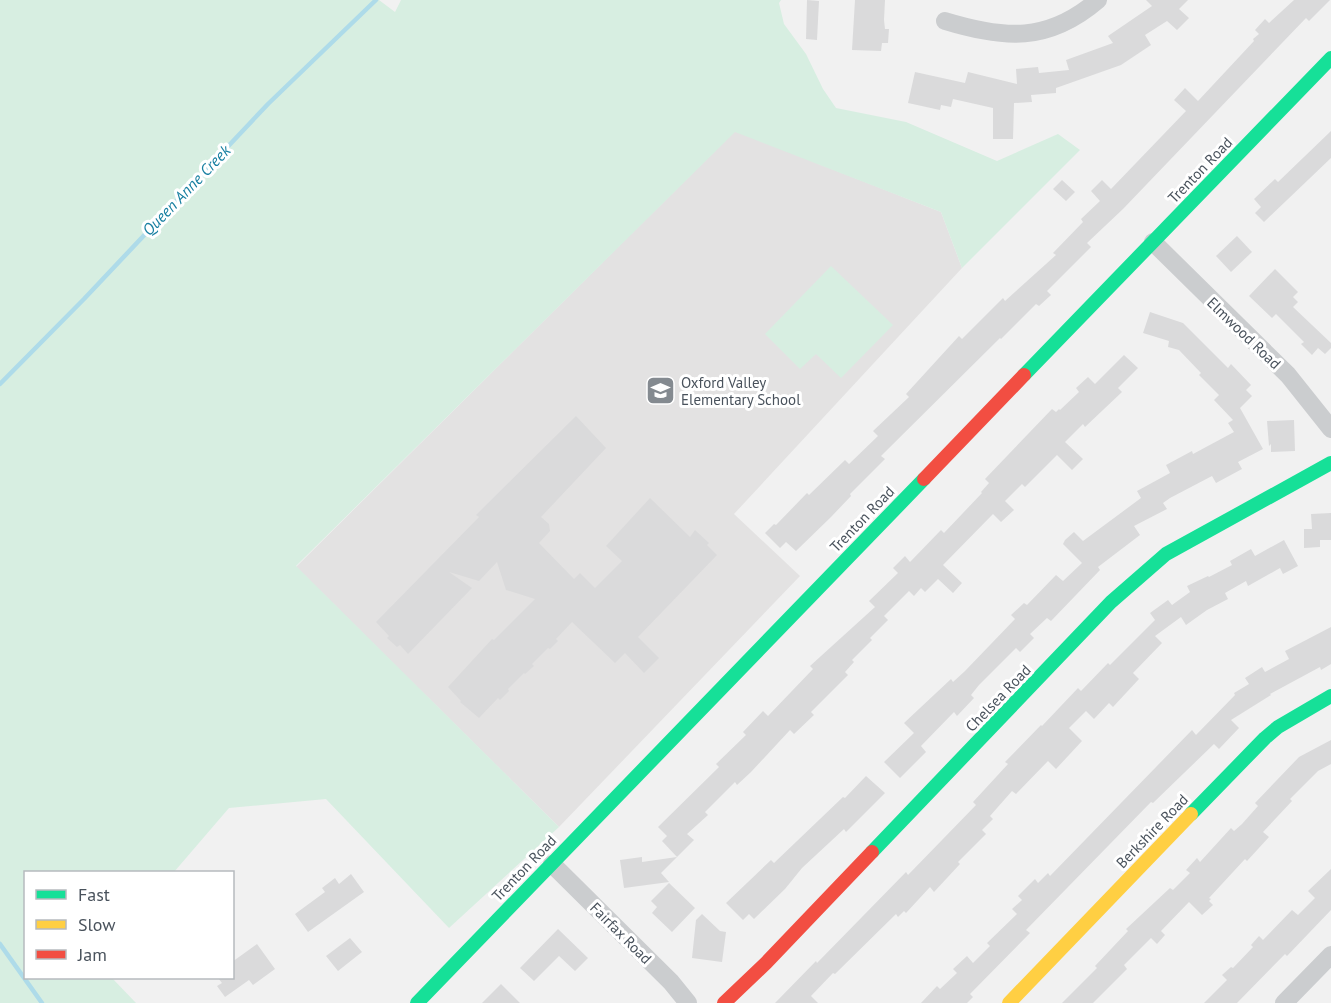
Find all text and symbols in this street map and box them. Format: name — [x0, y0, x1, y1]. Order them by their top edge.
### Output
street label: Trenton Road — [1164, 133, 1236, 207]
water label: Queen Anne Creek — [138, 140, 235, 239]
street label: Elmwood Road — [1203, 293, 1285, 373]
place label: Oxford Valley Elementary School — [681, 373, 801, 409]
school or university icon: Oxford Valley Elementary School — [644, 375, 676, 407]
street label: Trenton Road — [826, 482, 898, 556]
street label: Chelsea Road — [961, 661, 1035, 735]
street label: Berkshire Road — [1112, 790, 1192, 872]
street label: Trenton Road — [488, 831, 560, 905]
legend — [24, 871, 234, 979]
text: Fast — [78, 883, 110, 906]
street label: Fairfax Road — [586, 898, 656, 968]
text: Slow — [78, 913, 116, 936]
text: Jam — [77, 943, 107, 966]

